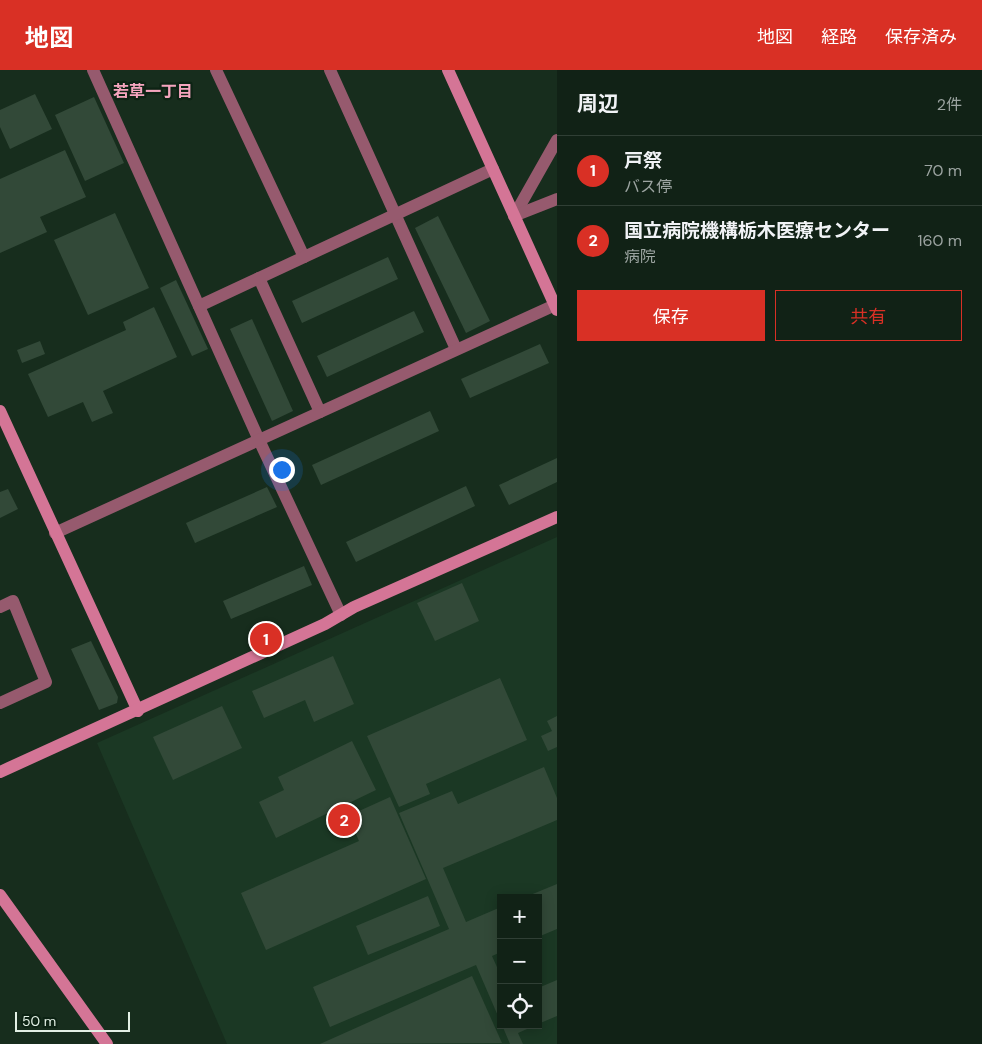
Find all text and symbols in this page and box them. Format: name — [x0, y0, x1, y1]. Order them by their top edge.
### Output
text: 地図 — [25, 22, 73, 53]
text: 地図 — [757, 25, 793, 49]
text: 経路 — [821, 25, 857, 49]
text: 保存済み — [885, 25, 957, 49]
district label: 若草一丁目 — [113, 81, 193, 102]
text: 周辺 — [577, 90, 619, 118]
text: 2件 — [937, 94, 962, 115]
text: 戸祭 — [624, 148, 662, 173]
text: 1 — [590, 160, 596, 181]
text: 70 m — [924, 160, 962, 181]
text: バス停 — [624, 176, 672, 197]
text: 国立病院機構栃木医療センター — [624, 218, 890, 243]
text: 2 — [588, 230, 598, 251]
text: 160 m — [918, 230, 962, 251]
text: 病院 — [624, 246, 656, 267]
button: 保存 — [577, 290, 765, 341]
button: 共有 — [775, 290, 962, 341]
your location — [269, 457, 295, 483]
pin: 1 — [250, 620, 282, 658]
pin: 2 — [328, 801, 360, 839]
map controls — [497, 894, 542, 1029]
button: + — [497, 894, 542, 939]
button: − — [497, 939, 542, 984]
button: locate — [497, 984, 542, 1029]
scale bar — [15, 1009, 130, 1032]
text: 50 m — [22, 1012, 56, 1030]

